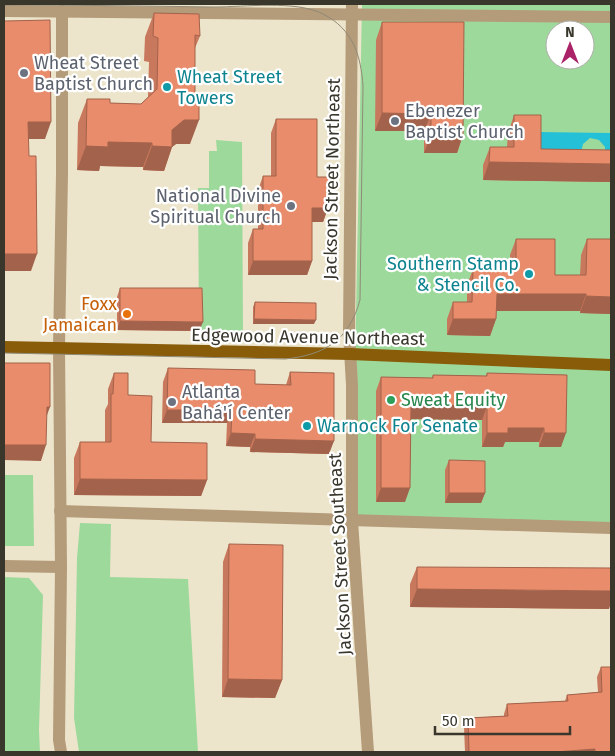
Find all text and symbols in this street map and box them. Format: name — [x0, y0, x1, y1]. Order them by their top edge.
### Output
north arrow — [545, 20, 595, 70]
text: N — [565, 24, 575, 41]
place label: Wheat Street Baptist Church — [34, 52, 153, 95]
place label: Wheat Street Towers — [177, 66, 282, 109]
marker: Wheat Street Baptist Church — [18, 67, 30, 79]
street label: Jackson Street Northeast — [319, 77, 345, 280]
marker: Wheat Street Towers — [161, 81, 173, 93]
place label: Ebenezer Baptist Church — [405, 100, 524, 143]
marker: Ebenezer Baptist Church — [389, 115, 401, 127]
place label: National Divine Spiritual Church — [150, 185, 281, 228]
marker: National Divine Spiritual Church — [285, 200, 297, 212]
place label: Southern Stamp & Stencil Co. — [387, 253, 519, 296]
marker: Southern Stamp & Stencil Co. — [523, 268, 535, 280]
place label: Foxx Jamaican — [43, 293, 117, 336]
marker: Foxx Jamaican — [121, 308, 133, 320]
street label: Edgewood Avenue Northeast — [191, 324, 426, 350]
place label: Atlanta Bahá'í Center — [182, 381, 291, 424]
place label: Sweat Equity — [401, 389, 505, 411]
marker: Sweat Equity — [385, 394, 397, 406]
marker: Atlanta Bahá'í Center — [166, 396, 178, 408]
place label: Warnock For Senate — [317, 415, 478, 437]
marker: Warnock For Senate — [301, 420, 313, 432]
street label: Jackson Street Southeast — [324, 452, 356, 656]
scale bar — [435, 704, 570, 736]
text: 50 m — [442, 712, 475, 730]

